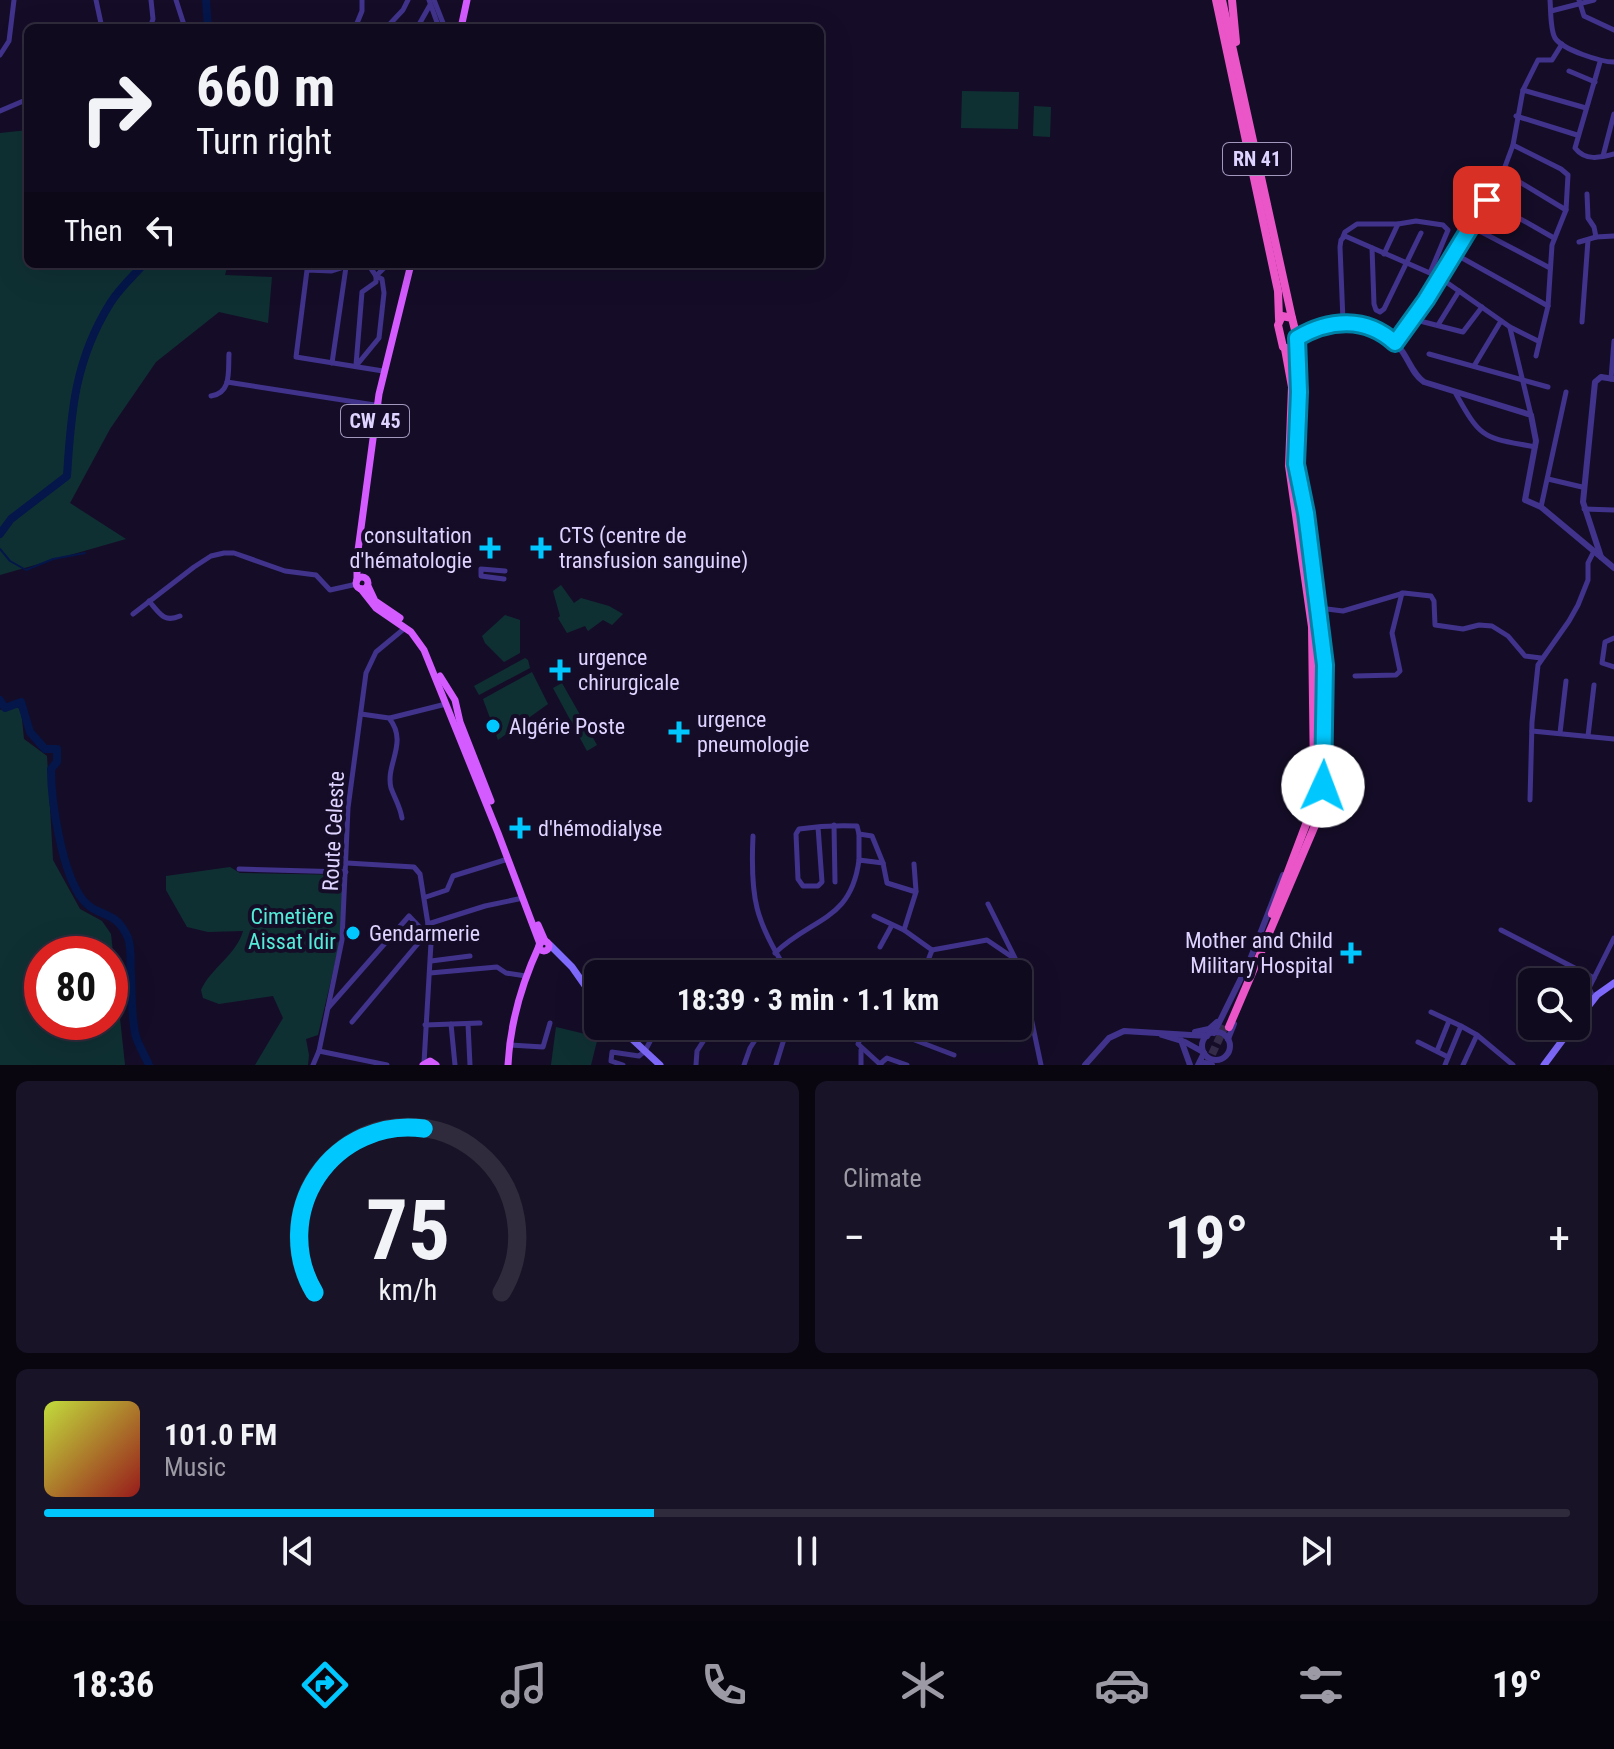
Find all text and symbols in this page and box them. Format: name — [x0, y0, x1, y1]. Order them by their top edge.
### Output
text: 660 m — [196, 54, 335, 120]
icon: right — [64, 56, 168, 160]
text: Turn right — [196, 121, 332, 163]
road number: RN 41 — [1223, 143, 1291, 175]
pin — [1453, 166, 1521, 234]
icon: arrive — [1465, 178, 1509, 222]
icon: left — [139, 208, 183, 252]
text: Then — [64, 213, 123, 248]
road number: CW 45 — [341, 405, 409, 437]
place label: consultation d'hématologie — [350, 523, 472, 573]
place label: CTS (centre de transfusion sanguine) — [559, 523, 748, 574]
marker: consultation d'hématologie — [479, 537, 501, 559]
marker: CTS (centre de transfusion sanguine) — [530, 537, 552, 559]
place label: urgence chirurgicale — [578, 645, 680, 695]
marker: urgence chirurgicale — [549, 659, 571, 681]
place label: urgence pneumologie — [697, 707, 809, 757]
place label: Algérie Poste — [509, 714, 625, 739]
marker: Algérie Poste — [484, 717, 502, 735]
marker: urgence pneumologie — [668, 721, 690, 743]
position arrow — [1281, 744, 1365, 828]
street label: Route Celeste — [318, 770, 349, 892]
place label: d'hémodialyse — [538, 816, 662, 841]
marker: d'hémodialyse — [509, 817, 531, 839]
park label: Cimetière Aissat Idir — [248, 904, 336, 954]
place label: Gendarmerie — [369, 921, 480, 946]
marker: Gendarmerie — [344, 924, 362, 942]
place label: Mother and Child Military Hospital — [1185, 928, 1333, 978]
speed limit sign: 80 — [24, 936, 128, 1040]
marker: Mother and Child Military Hospital — [1340, 942, 1362, 964]
map controls — [1518, 968, 1590, 1040]
button: search — [1518, 968, 1590, 1040]
text: 18:39 · 3 min · 1.1 km — [677, 982, 939, 1017]
text: Climate — [843, 1163, 922, 1193]
text: 75 — [365, 1182, 450, 1279]
text: 19° — [1165, 1202, 1249, 1273]
text: − — [843, 1212, 865, 1264]
text: + — [1548, 1212, 1570, 1264]
text: km/h — [378, 1273, 437, 1307]
text: 101.0 FM — [164, 1417, 277, 1452]
text: Music — [164, 1452, 226, 1482]
icon: previous — [276, 1529, 320, 1573]
icon: pause — [785, 1529, 829, 1573]
icon: next — [1294, 1529, 1338, 1573]
icon: directions — [297, 1657, 353, 1713]
icon: music — [496, 1657, 552, 1713]
icon: phone — [696, 1657, 752, 1713]
icon: climate — [895, 1657, 951, 1713]
icon: car — [1094, 1657, 1150, 1713]
icon: filters — [1293, 1657, 1349, 1713]
text: 18:36 — [72, 1664, 154, 1706]
text: 19° — [1492, 1664, 1542, 1706]

